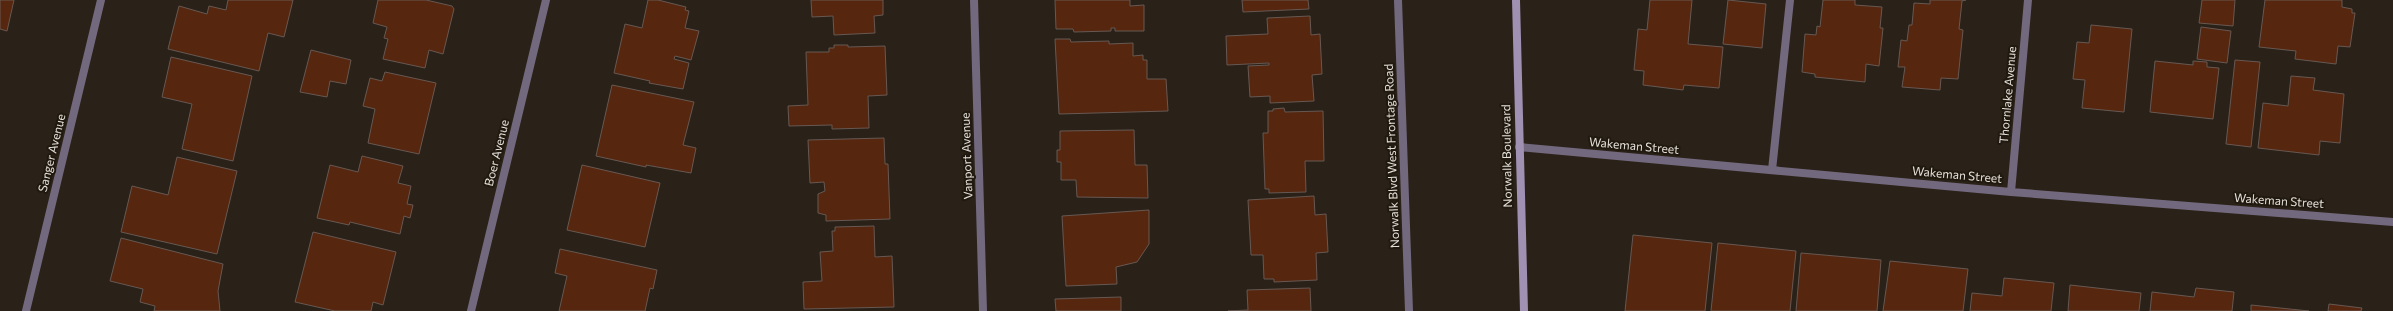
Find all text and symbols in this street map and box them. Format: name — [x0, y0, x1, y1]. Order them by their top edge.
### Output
street label: Thornlake Avenue — [1996, 46, 2018, 144]
street label: Norwalk Blvd West Frontage Road — [1381, 63, 1401, 249]
street label: Norwalk Boulevard — [1498, 104, 1514, 208]
street label: Sanger Avenue — [35, 112, 67, 193]
street label: Vanport Avenue — [957, 112, 975, 200]
street label: Boer Avenue — [481, 118, 511, 188]
street label: Wakeman Street — [1589, 134, 1680, 156]
street label: Wakeman Street — [1912, 163, 2003, 185]
street label: Wakeman Street — [2234, 190, 2325, 210]

